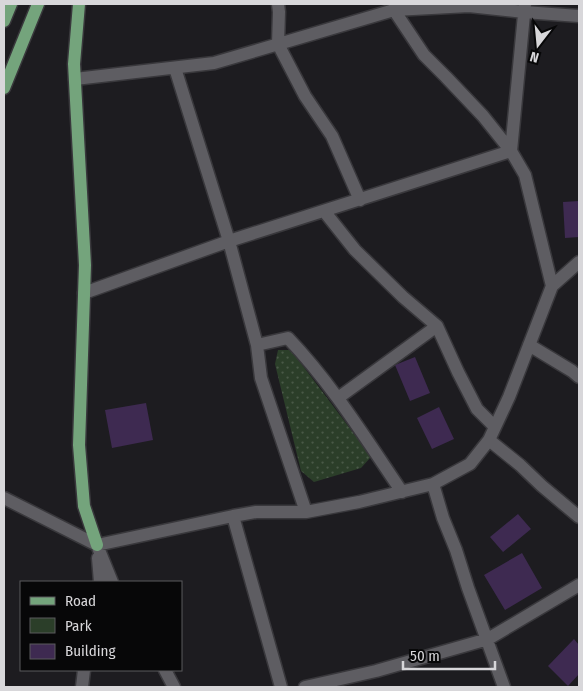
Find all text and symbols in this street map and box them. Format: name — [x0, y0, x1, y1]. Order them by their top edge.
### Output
north arrow — [513, 20, 563, 70]
text: N — [528, 48, 541, 66]
legend — [20, 581, 182, 671]
text: Road — [65, 592, 96, 610]
text: Park — [65, 617, 92, 635]
scale bar — [403, 638, 496, 670]
text: Building — [65, 642, 116, 660]
text: 50 m — [410, 647, 440, 665]

